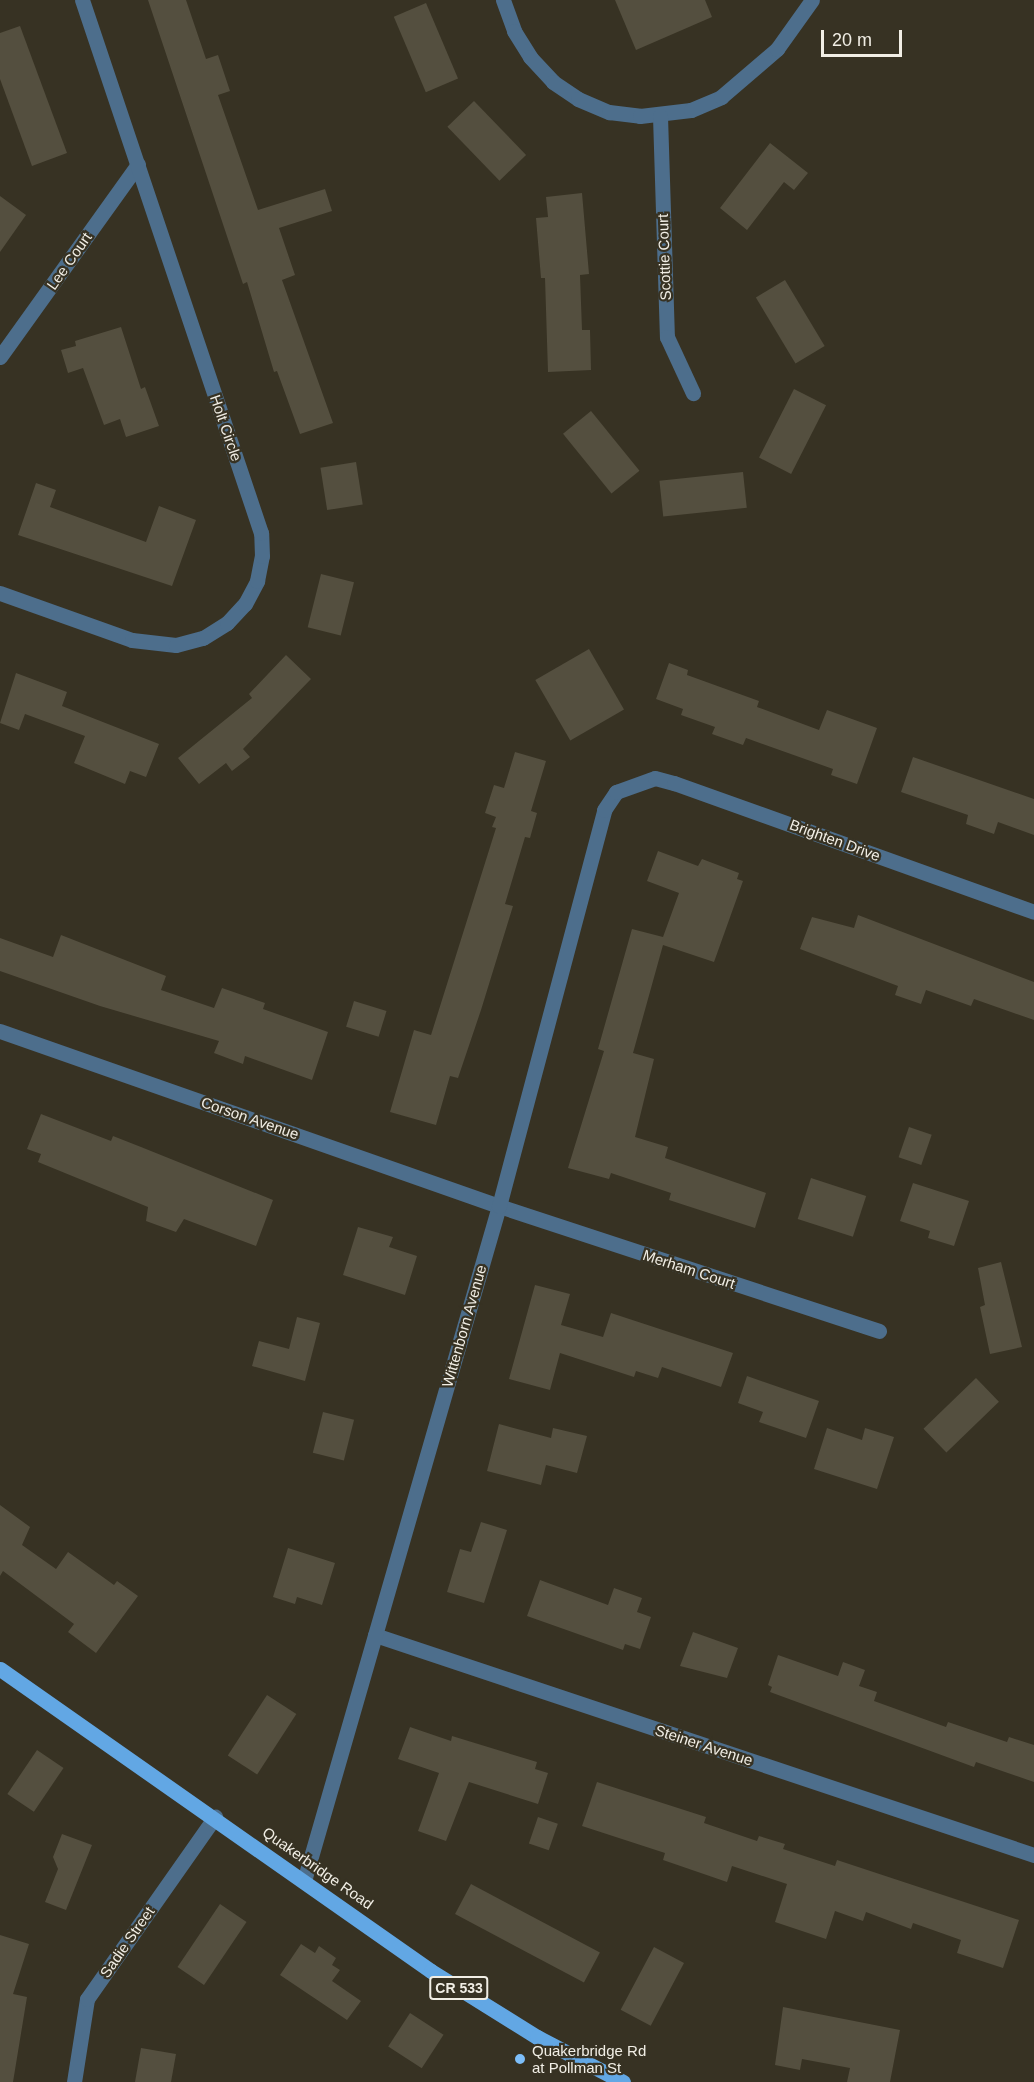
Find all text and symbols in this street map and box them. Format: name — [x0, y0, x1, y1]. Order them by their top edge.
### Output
scale bar — [824, 18, 905, 56]
text: 20 m — [832, 30, 872, 50]
street label: Scottie Court — [653, 213, 675, 301]
street label: Lee Court — [43, 229, 95, 293]
street label: Holt Circle — [206, 392, 246, 464]
street label: Brighten Drive — [787, 815, 883, 865]
street label: Corson Avenue — [198, 1093, 302, 1143]
street label: Merham Court — [641, 1246, 737, 1292]
street label: Wittenborn Avenue — [438, 1262, 490, 1390]
street label: Steiner Avenue — [653, 1721, 755, 1769]
street label: Quakerbridge Road — [259, 1823, 377, 1913]
street label: Sadie Street — [96, 1903, 158, 1981]
road number: CR 533 — [429, 1977, 489, 1999]
place label: Quakerbridge Rd at Pollman St — [532, 2041, 646, 2076]
marker: Quakerbridge Rd at Pollman St — [513, 2052, 527, 2066]

